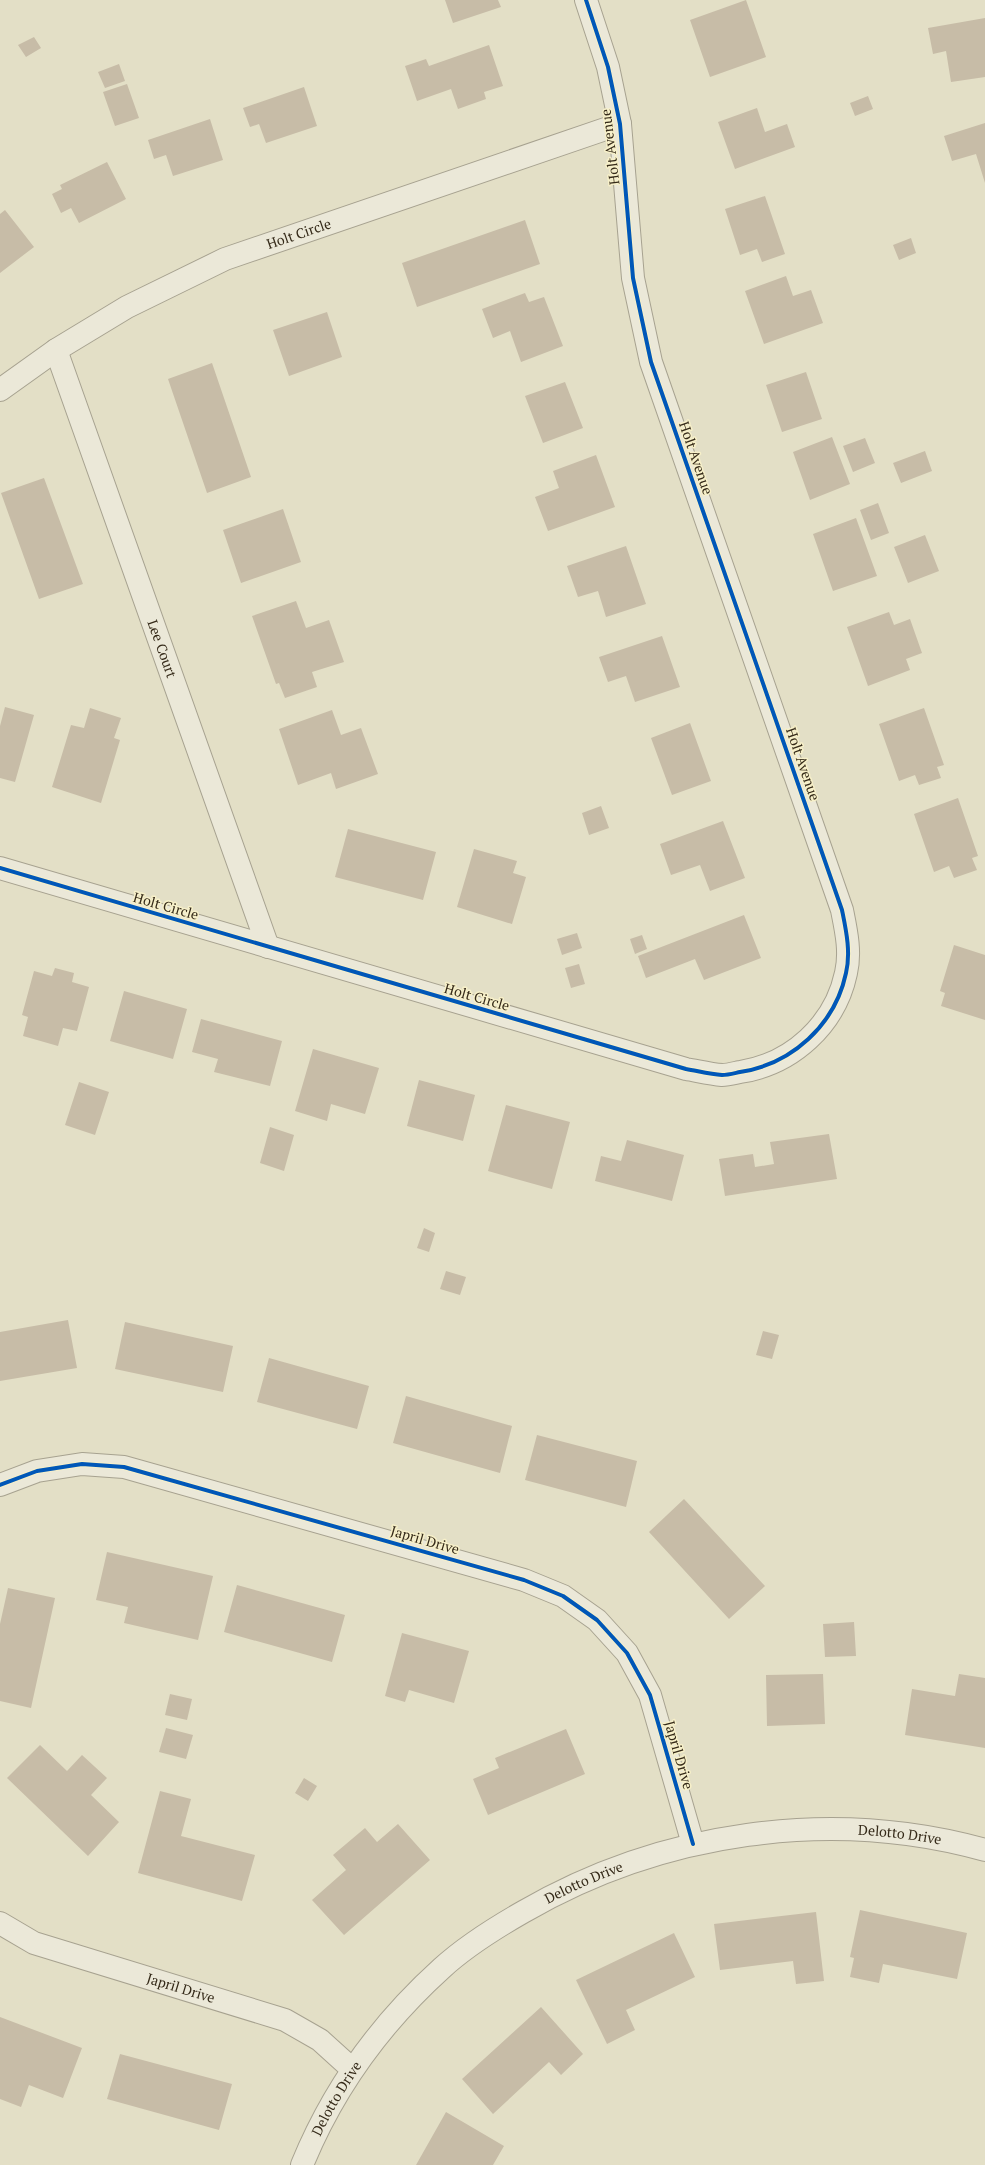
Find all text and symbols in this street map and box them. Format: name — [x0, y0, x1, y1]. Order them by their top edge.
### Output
street label: Holt Avenue — [595, 108, 624, 186]
street label: Holt Circle — [264, 213, 334, 253]
street label: Holt Avenue — [675, 419, 718, 497]
street label: Lee Court — [144, 617, 182, 681]
street label: Holt Avenue — [782, 725, 825, 803]
street label: Holt Circle — [131, 887, 201, 924]
street label: Holt Circle — [442, 978, 512, 1015]
street label: Japril Drive — [389, 1521, 462, 1558]
street label: Japril Drive — [661, 1718, 698, 1791]
street label: Delotto Drive — [858, 1820, 943, 1849]
street label: Delotto Drive — [541, 1856, 625, 1908]
street label: Japril Drive — [144, 1968, 217, 2007]
street label: Delotto Drive — [307, 2057, 365, 2139]

